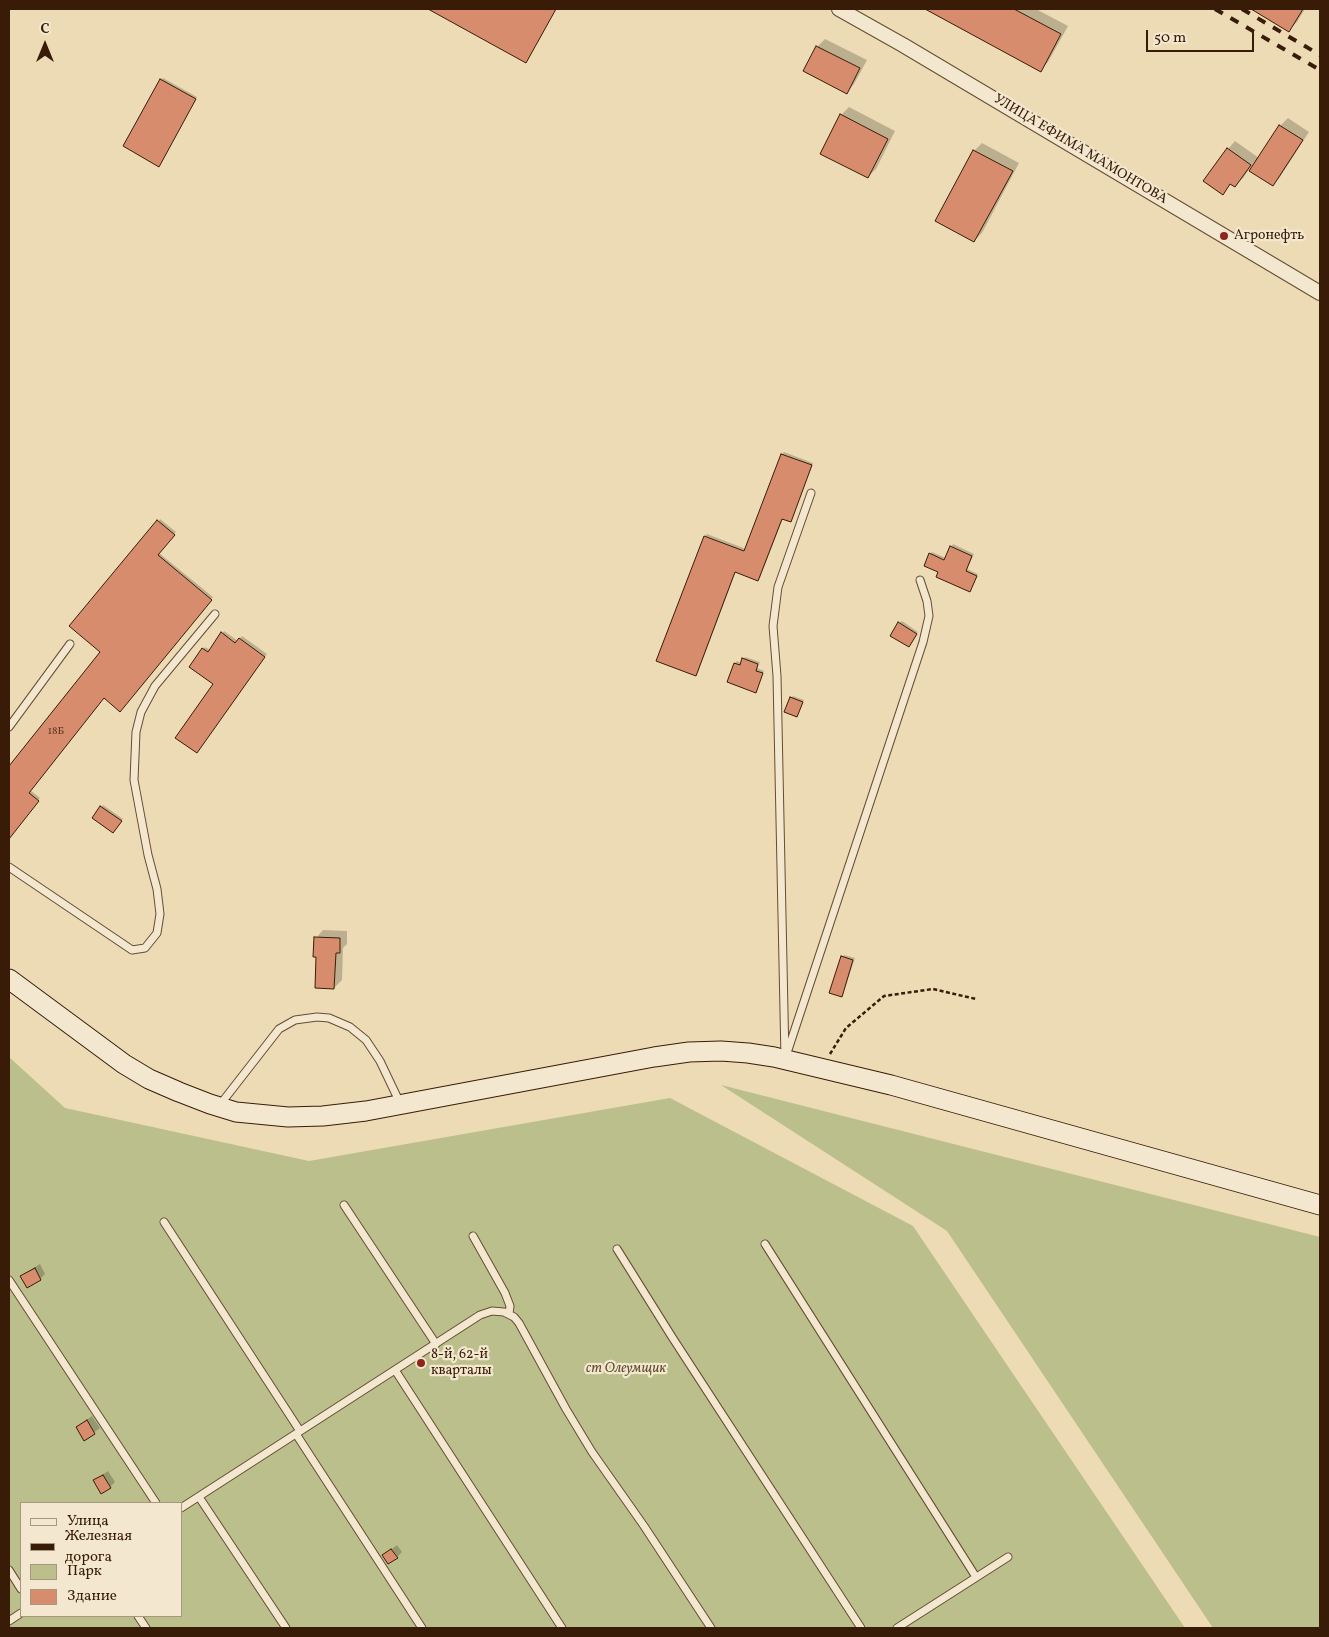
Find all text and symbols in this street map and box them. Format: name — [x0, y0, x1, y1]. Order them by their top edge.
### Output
north arrow — [20, 20, 70, 70]
text: С — [40, 20, 50, 39]
scale bar — [1149, 20, 1256, 52]
text: 50 m — [1154, 28, 1186, 49]
street label: УЛИЦА ЕФИМА МАМОНТОВА — [990, 91, 1170, 209]
place label: Агронефть — [1234, 228, 1304, 244]
marker: Агронефть — [1218, 230, 1230, 242]
house number: 18Б — [48, 725, 64, 739]
place label: 8-й, 62-й кварталы — [431, 1347, 492, 1380]
marker: 8-й, 62-й кварталы — [415, 1357, 427, 1369]
park label: ст Олеумщик — [586, 1361, 666, 1377]
legend — [20, 1502, 182, 1617]
text: Улица — [67, 1511, 109, 1532]
text: Железная дорога — [65, 1526, 132, 1568]
text: Парк — [67, 1561, 102, 1582]
text: Здание — [67, 1586, 117, 1607]

